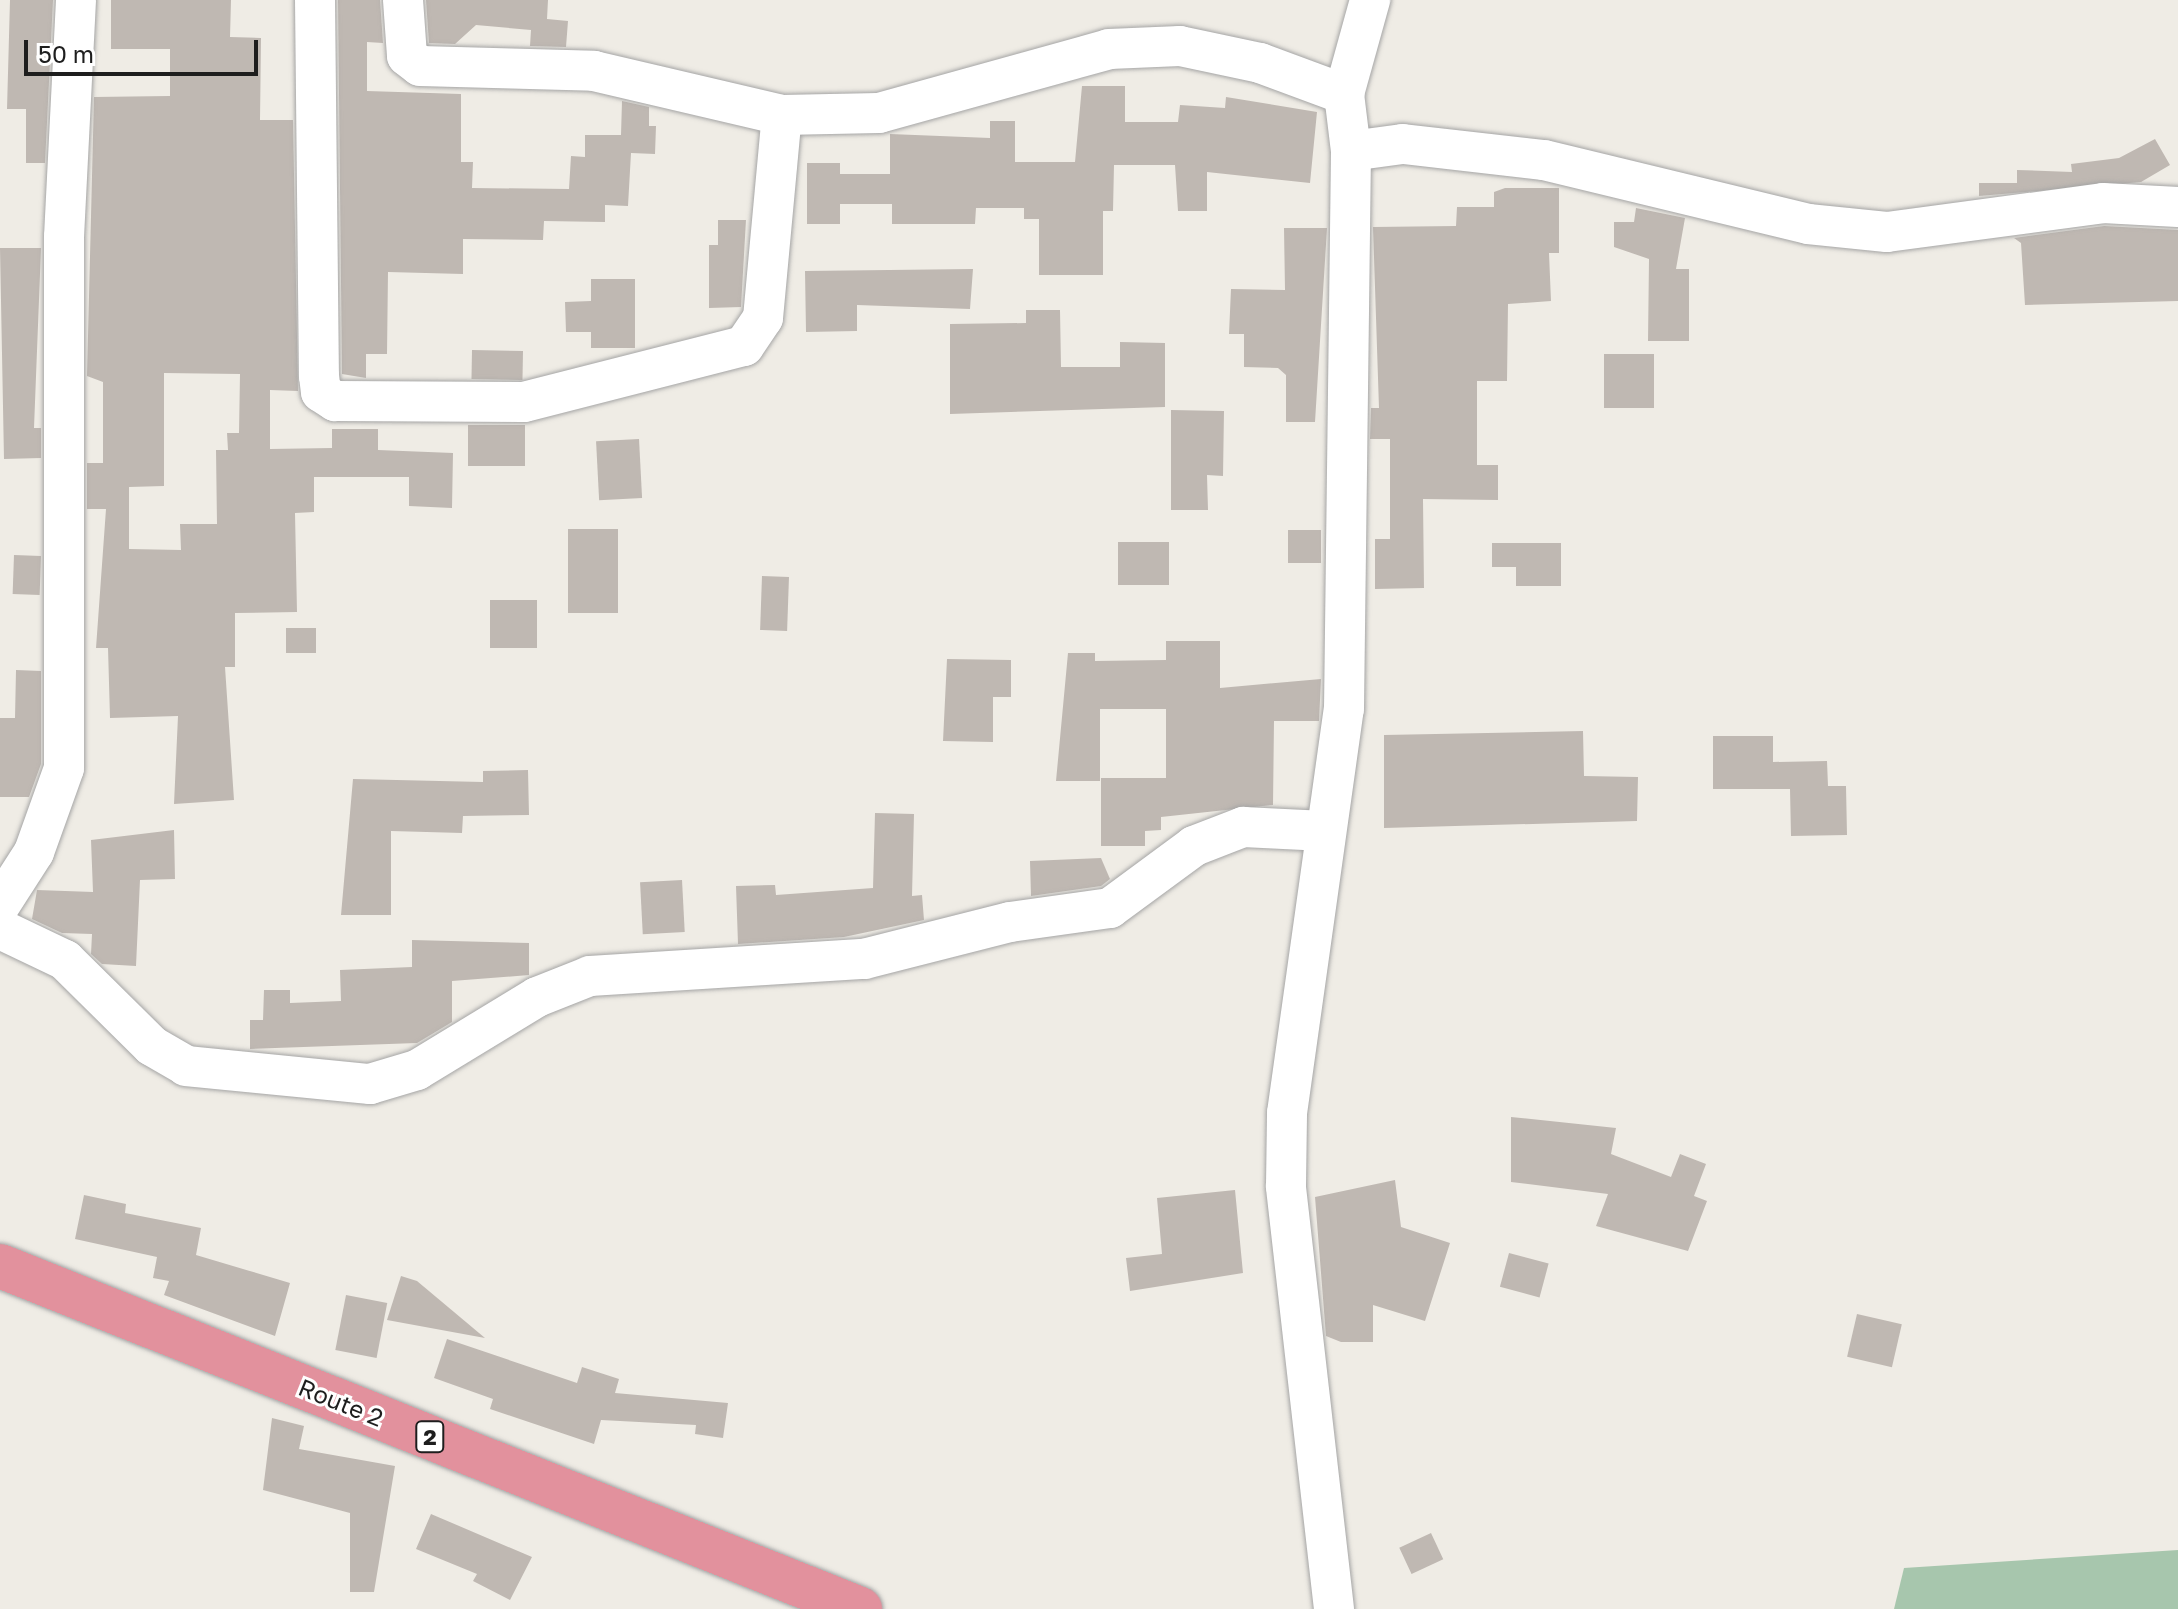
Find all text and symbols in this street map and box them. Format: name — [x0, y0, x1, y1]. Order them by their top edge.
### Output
scale bar — [28, 24, 262, 74]
text: 50 m — [38, 39, 94, 68]
street label: Route 2 — [295, 1372, 387, 1432]
road number: 2 — [414, 1419, 446, 1455]

